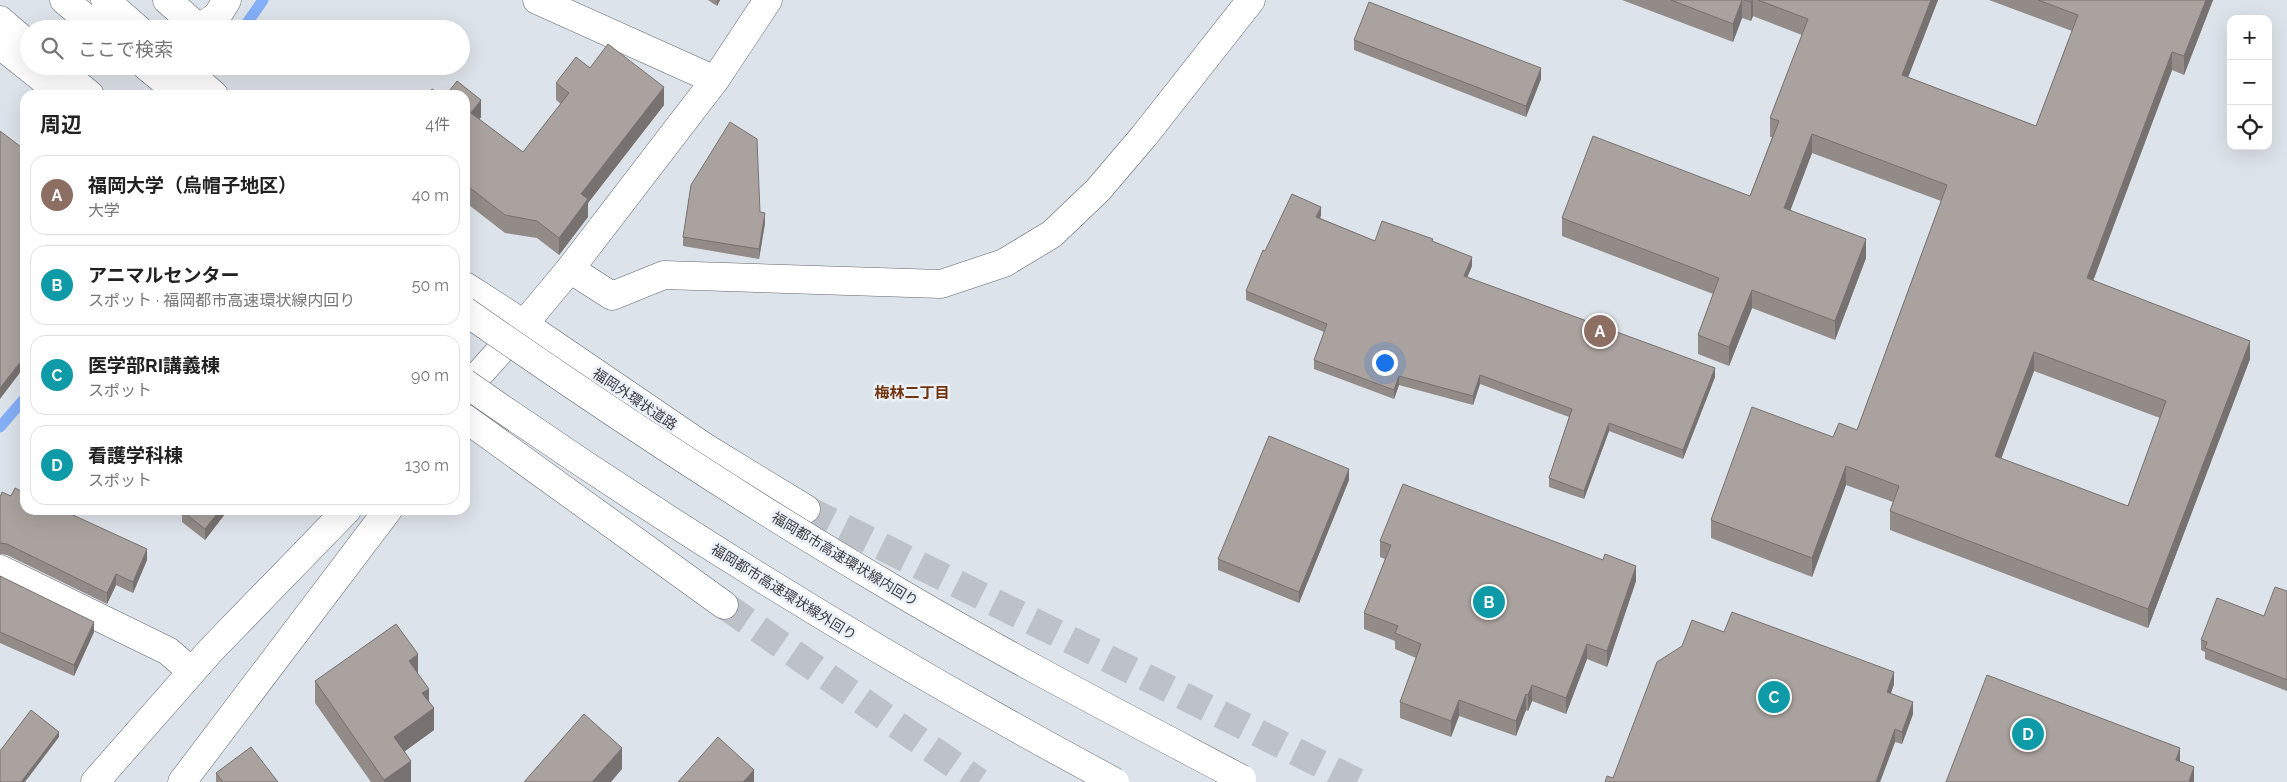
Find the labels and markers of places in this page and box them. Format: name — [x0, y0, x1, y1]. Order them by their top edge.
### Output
pin: A — [1584, 312, 1616, 350]
pin: B — [1473, 583, 1505, 621]
pin: C — [1758, 678, 1790, 716]
pin: D — [2012, 715, 2044, 753]

